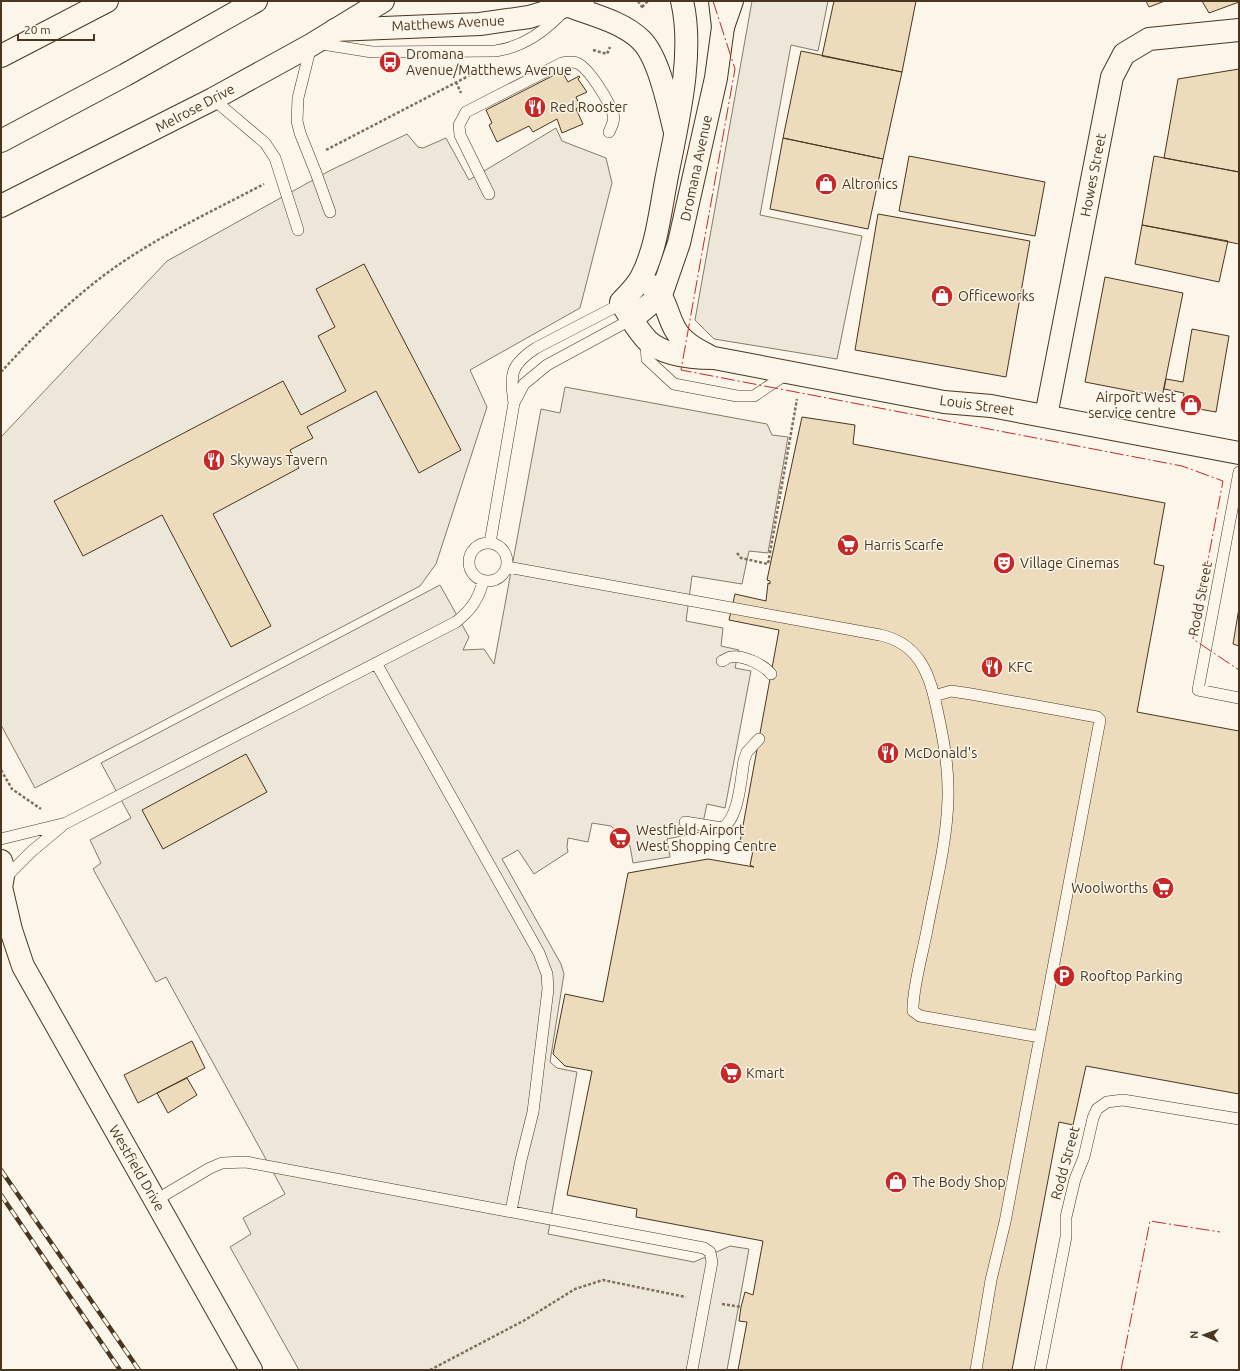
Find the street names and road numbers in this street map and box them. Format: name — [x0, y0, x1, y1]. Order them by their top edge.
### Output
street label: Matthews Avenue — [391, 12, 505, 34]
street label: Melrose Drive — [153, 80, 237, 136]
street label: Dromana Avenue — [677, 113, 715, 223]
street label: Howes Street — [1077, 131, 1109, 218]
street label: Louis Street — [939, 392, 1016, 418]
street label: Rodd Street — [1185, 560, 1215, 638]
street label: Westfield Drive — [106, 1122, 168, 1214]
street label: Rodd Street — [1047, 1124, 1083, 1202]

